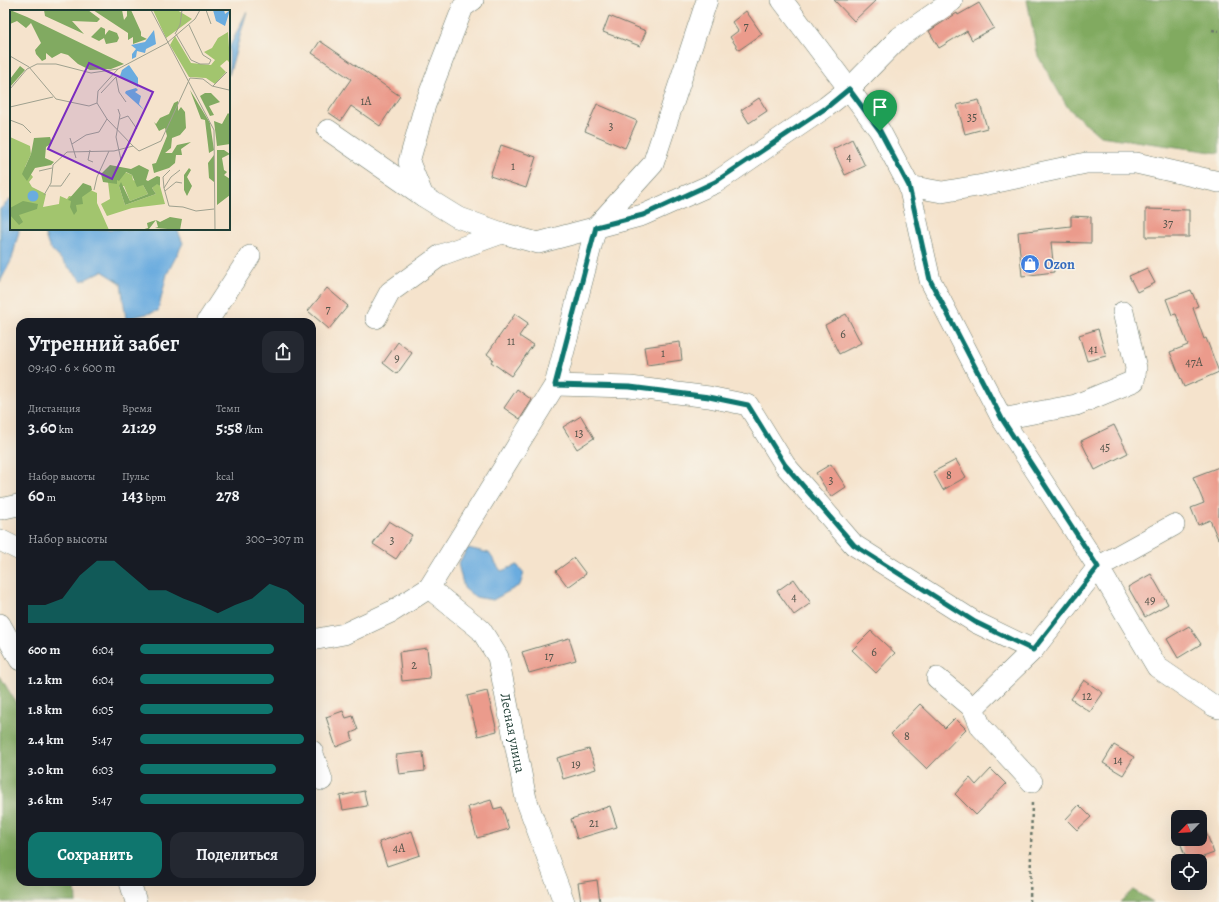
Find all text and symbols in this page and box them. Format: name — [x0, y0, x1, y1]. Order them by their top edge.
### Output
inset map — [10, 10, 230, 230]
house number: 7 — [743, 18, 749, 34]
pin — [863, 90, 897, 131]
house number: 1А — [360, 93, 373, 109]
icon: arrive — [869, 96, 891, 118]
house number: 35 — [967, 109, 977, 125]
house number: 3 — [609, 118, 614, 134]
house number: 4 — [846, 149, 852, 165]
house number: 1 — [511, 158, 515, 174]
house number: 37 — [1163, 215, 1174, 231]
shop icon: Ozon — [1019, 253, 1041, 275]
place label: Ozon — [1044, 255, 1075, 274]
house number: 7 — [325, 301, 331, 317]
house number: 6 — [840, 326, 846, 342]
text: Утренний забег — [28, 329, 179, 359]
button: share — [262, 331, 304, 373]
house number: 11 — [507, 333, 515, 349]
house number: 41 — [1088, 341, 1098, 357]
house number: 1 — [661, 345, 665, 361]
house number: 9 — [394, 350, 400, 366]
house number: 47А — [1185, 354, 1204, 370]
text: 09:40 · 6 × 600 m — [28, 359, 115, 376]
text: Дистанция — [28, 401, 80, 416]
text: Время — [122, 401, 152, 416]
text: Темп — [216, 401, 240, 416]
text: 3.60 — [28, 416, 56, 439]
text: 21:29 — [122, 416, 156, 439]
text: 5:58 — [216, 416, 243, 439]
text: km — [56, 422, 73, 437]
text: /km — [243, 422, 263, 437]
house number: 13 — [574, 425, 584, 441]
house number: 45 — [1100, 439, 1110, 455]
house number: 8 — [946, 467, 952, 483]
text: Набор высоты — [28, 469, 95, 484]
text: Пульс — [122, 469, 150, 484]
text: kcal — [216, 469, 234, 484]
house number: 3 — [829, 472, 834, 488]
text: 60 — [28, 484, 45, 507]
text: 143 — [122, 484, 143, 507]
text: 278 — [216, 484, 240, 507]
text: m — [45, 490, 56, 505]
text: bpm — [143, 490, 166, 505]
text: Набор высоты — [28, 530, 108, 547]
text: 300–307 m — [246, 530, 304, 547]
house number: 3 — [390, 532, 395, 548]
house number: 4 — [791, 589, 797, 605]
house number: 49 — [1145, 592, 1155, 608]
text: 600 m — [28, 641, 60, 658]
text: 6:04 — [92, 641, 114, 658]
house number: 6 — [871, 644, 877, 660]
house number: 17 — [544, 648, 555, 664]
house number: 2 — [411, 657, 417, 673]
text: 1.2 km — [28, 671, 62, 688]
text: 6:04 — [92, 671, 114, 688]
house number: 12 — [1082, 688, 1092, 704]
street label: Лесная улица — [495, 691, 530, 775]
text: 1.8 km — [28, 701, 62, 718]
text: 6:05 — [92, 701, 114, 718]
house number: 8 — [904, 728, 910, 744]
text: 2.4 km — [28, 731, 64, 748]
text: 5:47 — [92, 731, 112, 748]
house number: 14 — [1113, 752, 1123, 768]
house number: 19 — [571, 756, 581, 772]
text: 3.0 km — [28, 761, 64, 778]
text: 6:03 — [92, 761, 113, 778]
text: 3.6 km — [28, 791, 63, 808]
text: 5:47 — [92, 791, 112, 808]
north arrow — [1171, 810, 1207, 846]
map controls — [1171, 810, 1207, 890]
house number: 21 — [589, 815, 599, 831]
button: Сохранить — [28, 832, 162, 878]
button: Поделиться — [170, 832, 304, 878]
house number: 4А — [393, 840, 406, 856]
button: locate — [1171, 854, 1207, 890]

